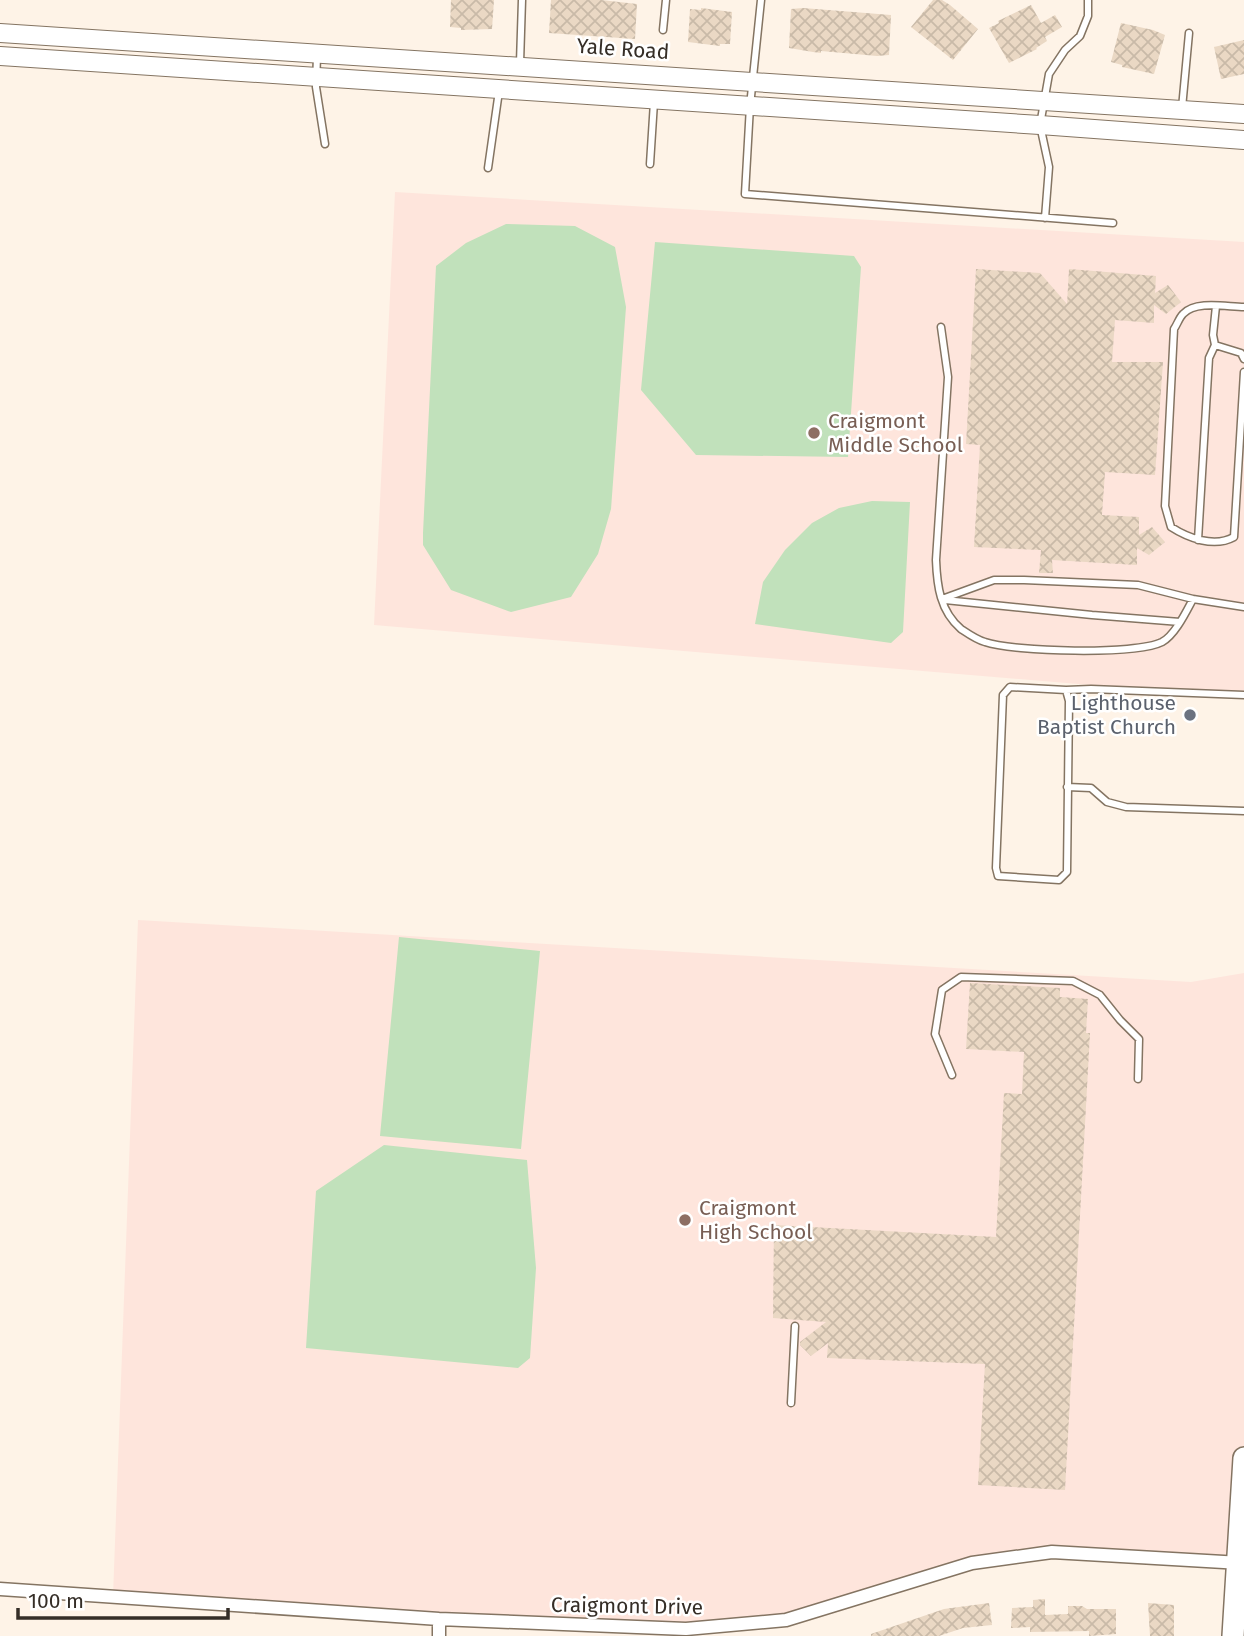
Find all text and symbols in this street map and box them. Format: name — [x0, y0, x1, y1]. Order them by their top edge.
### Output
street label: Yale Road — [576, 33, 670, 65]
place label: Craigmont Middle School — [828, 408, 963, 458]
marker: Craigmont Middle School — [806, 425, 822, 441]
place label: Lighthouse Baptist Church — [1037, 690, 1176, 740]
marker: Lighthouse Baptist Church — [1182, 707, 1198, 723]
place label: Craigmont High School — [699, 1195, 812, 1245]
marker: Craigmont High School — [677, 1212, 693, 1228]
scale bar — [18, 1576, 228, 1620]
text: 100 m — [28, 1588, 84, 1614]
street label: Craigmont Drive — [551, 1592, 703, 1620]

